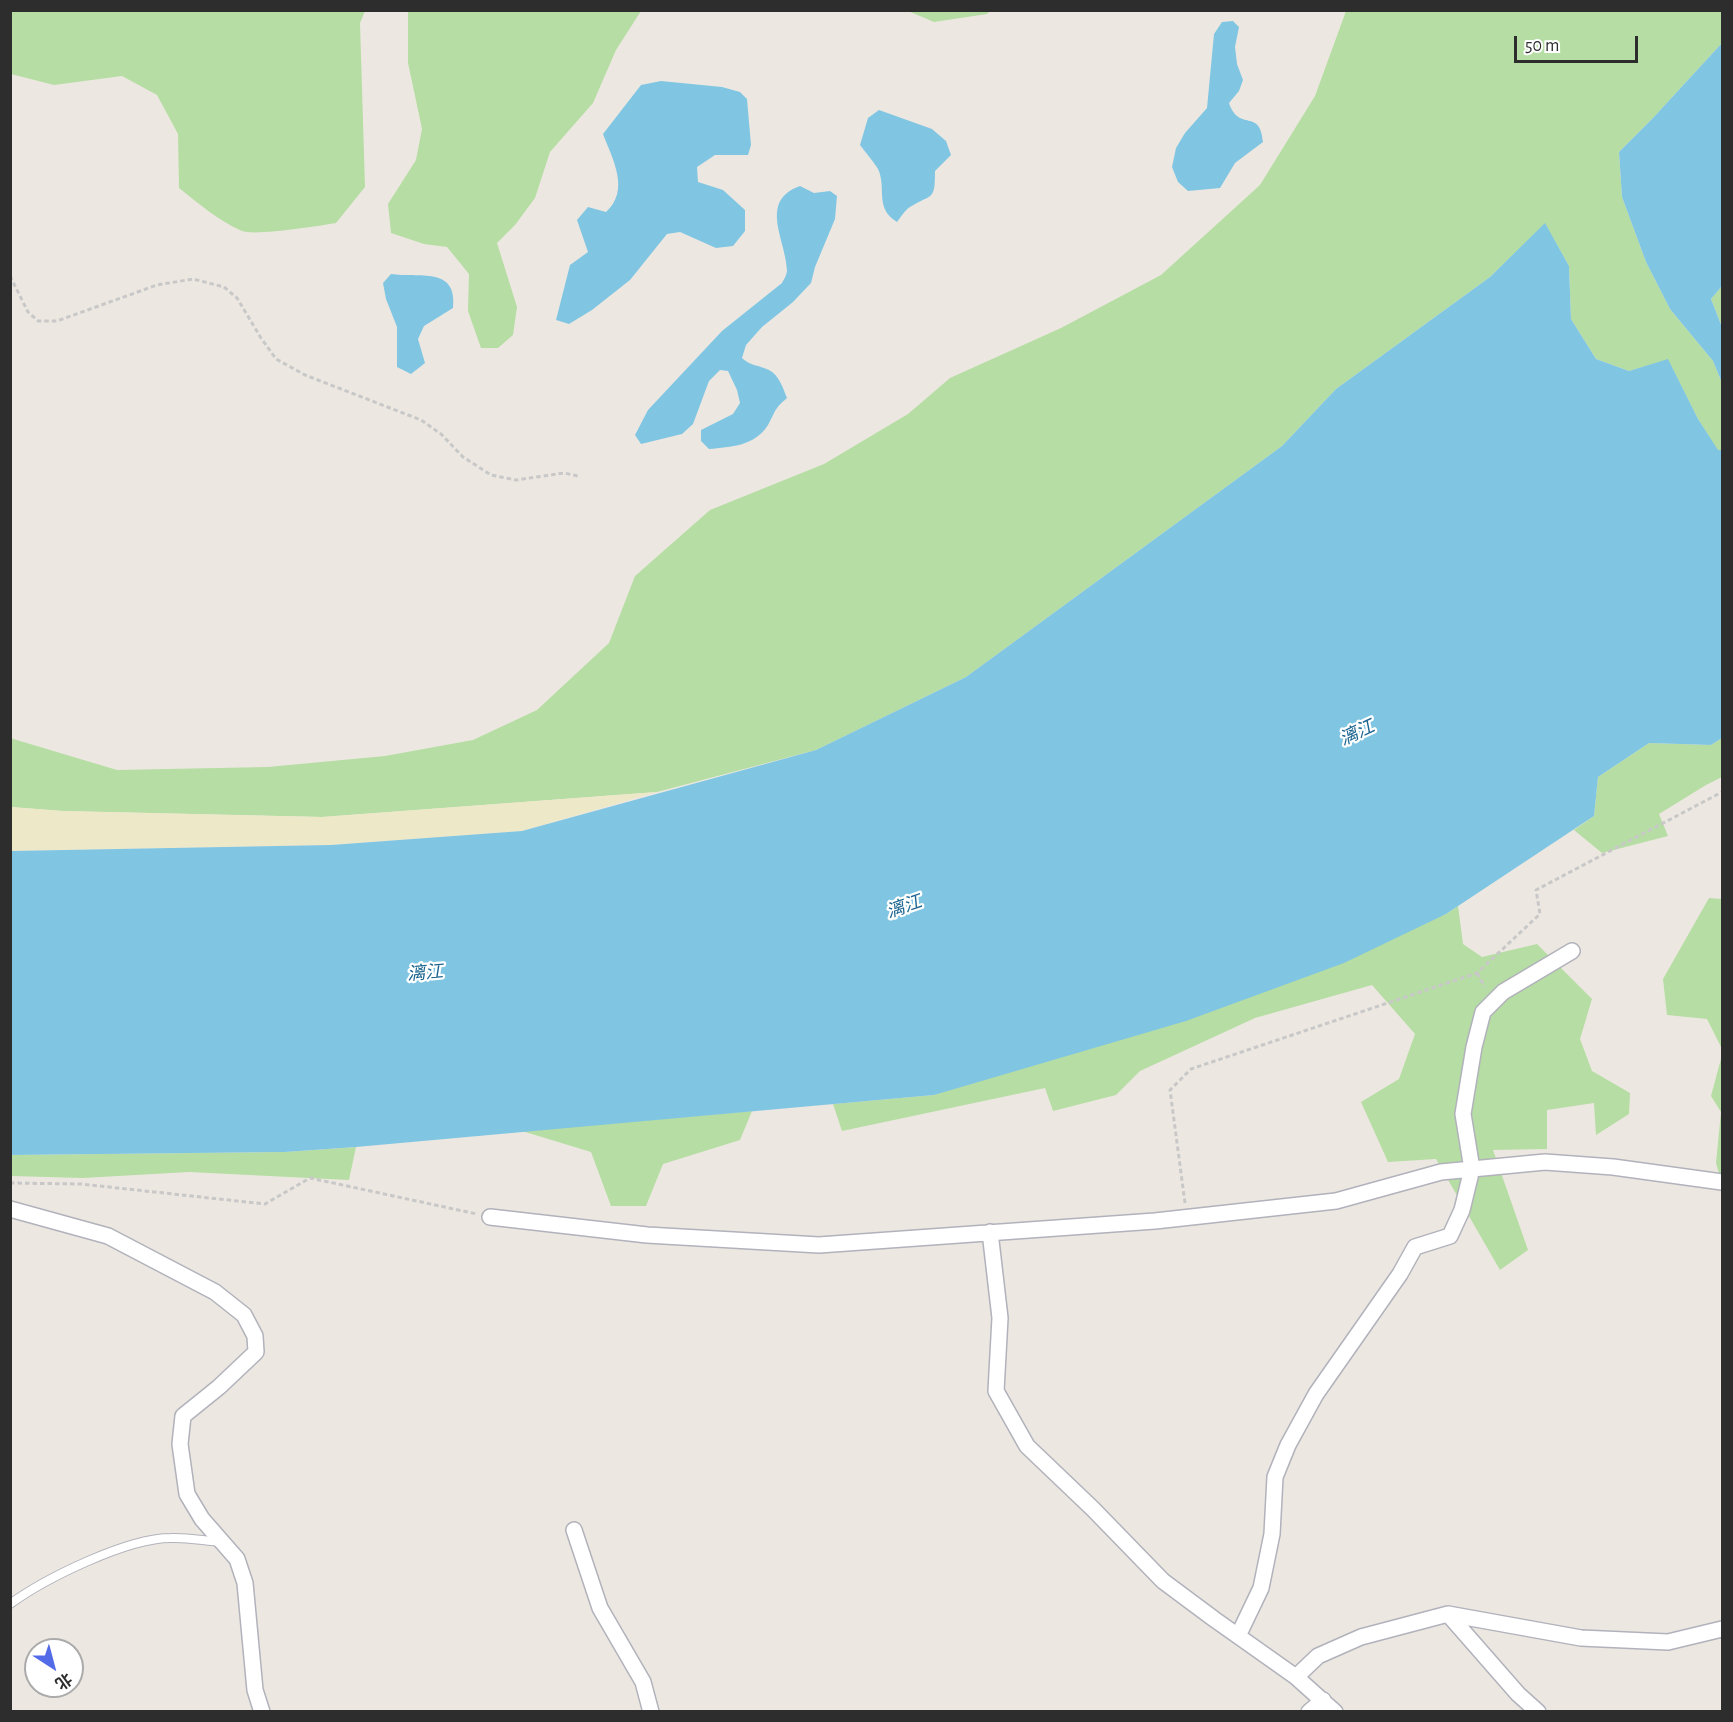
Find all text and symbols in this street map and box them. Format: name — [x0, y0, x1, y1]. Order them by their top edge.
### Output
scale bar — [1517, 24, 1642, 62]
text: 50 m — [1525, 37, 1559, 55]
water label: 漓江 — [1336, 716, 1378, 750]
water label: 漓江 — [883, 891, 925, 923]
water label: 漓江 — [406, 961, 444, 985]
north arrow — [24, 1638, 84, 1698]
text: 北 — [52, 1670, 75, 1692]

